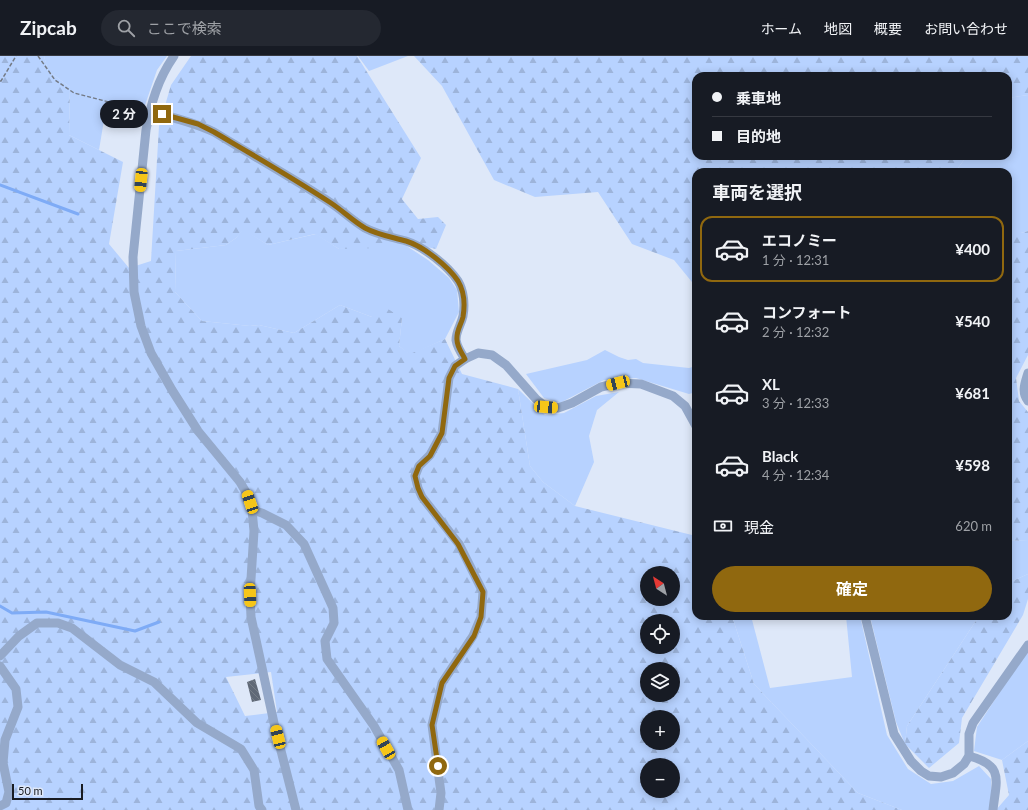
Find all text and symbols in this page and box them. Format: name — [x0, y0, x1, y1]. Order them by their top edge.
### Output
search box — [101, 10, 381, 46]
text: Zipcab — [20, 16, 77, 39]
icon: search — [115, 17, 137, 39]
text: ここで検索 — [147, 19, 222, 37]
text: ホーム — [760, 20, 802, 37]
text: 地図 — [824, 20, 852, 37]
text: 概要 — [874, 20, 902, 37]
text: お問い合わせ — [924, 20, 1008, 37]
text: 乗車地 — [736, 89, 781, 107]
callout: 2 分 — [100, 100, 148, 128]
route end — [153, 105, 171, 123]
text: 2 分 — [112, 106, 136, 122]
text: 目的地 — [736, 127, 781, 145]
car — [134, 167, 148, 193]
text: 車両を選択 — [712, 181, 802, 203]
icon: car — [714, 231, 750, 267]
text: エコノミー — [762, 231, 837, 249]
text: ¥400 — [955, 240, 990, 258]
text: 1 分 · 12:31 — [762, 252, 829, 268]
icon: car — [714, 303, 750, 339]
text: コンフォート — [762, 303, 852, 321]
text: ¥540 — [955, 312, 990, 330]
text: 2 分 · 12:32 — [762, 324, 829, 340]
car — [605, 374, 631, 392]
icon: car — [714, 375, 750, 411]
text: XL — [762, 375, 780, 393]
text: ¥681 — [955, 384, 990, 402]
text: 3 分 · 12:33 — [762, 395, 829, 411]
car — [534, 400, 558, 414]
icon: car — [714, 447, 750, 483]
text: Black — [762, 447, 798, 465]
text: ¥598 — [955, 456, 990, 474]
text: 4 分 · 12:34 — [762, 467, 829, 483]
car — [240, 489, 260, 515]
icon: cash — [712, 515, 734, 537]
text: 現金 — [744, 518, 774, 536]
text: 620 m — [955, 518, 992, 534]
north arrow — [640, 566, 680, 606]
map controls — [640, 566, 680, 798]
button: 確定 — [712, 566, 992, 612]
car — [244, 583, 256, 607]
button: locate — [640, 614, 680, 654]
button: layers — [640, 662, 680, 702]
button: + — [640, 710, 680, 750]
car — [269, 724, 287, 750]
car — [375, 735, 397, 761]
route start — [429, 757, 447, 775]
button: − — [640, 758, 680, 798]
scale bar — [12, 782, 83, 801]
text: 50 m — [18, 784, 43, 797]

